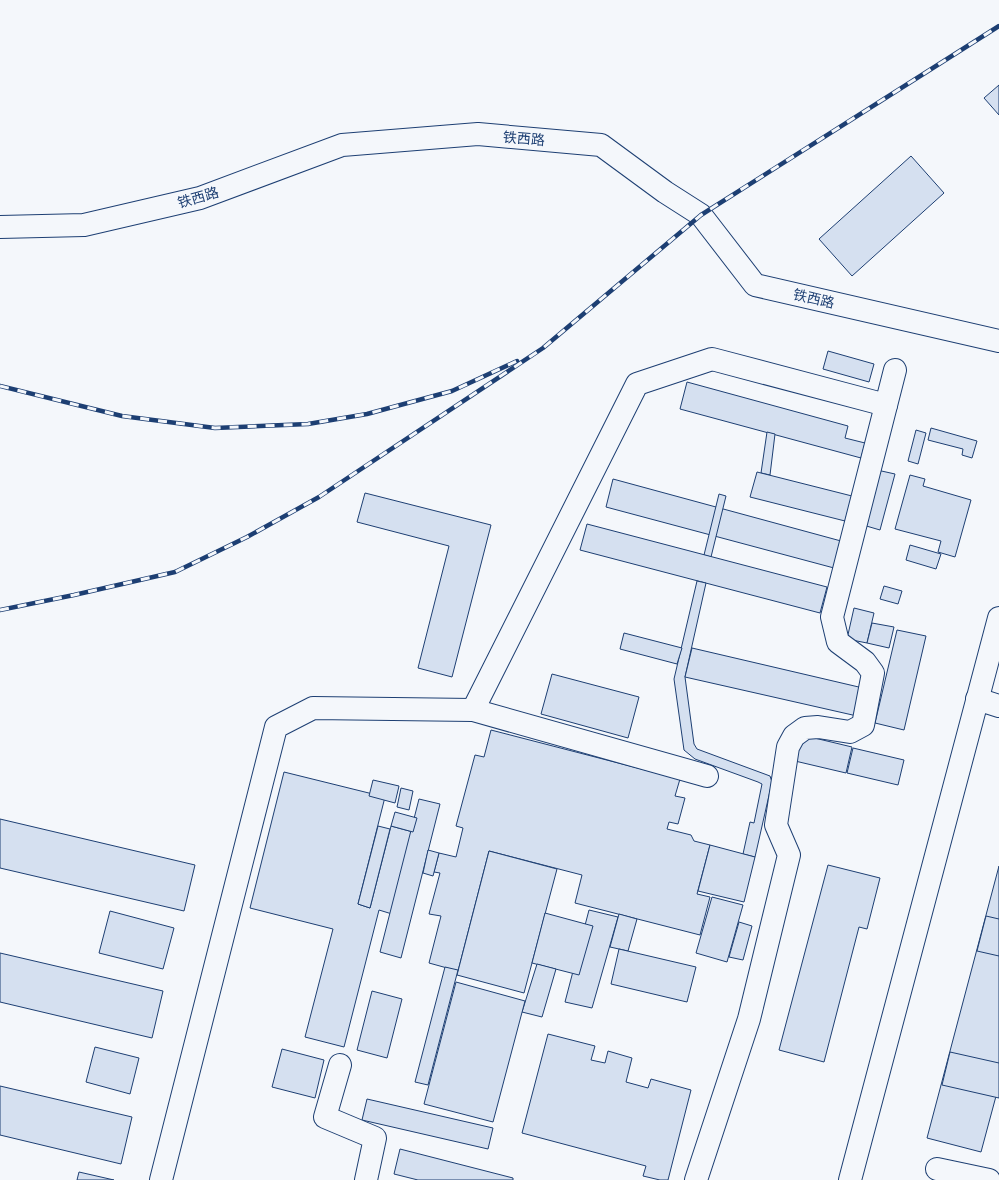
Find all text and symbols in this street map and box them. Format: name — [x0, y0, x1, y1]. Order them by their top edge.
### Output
street label: 铁西路 — [502, 128, 546, 148]
street label: 铁西路 — [175, 183, 221, 211]
street label: 铁西路 — [792, 285, 836, 311]

